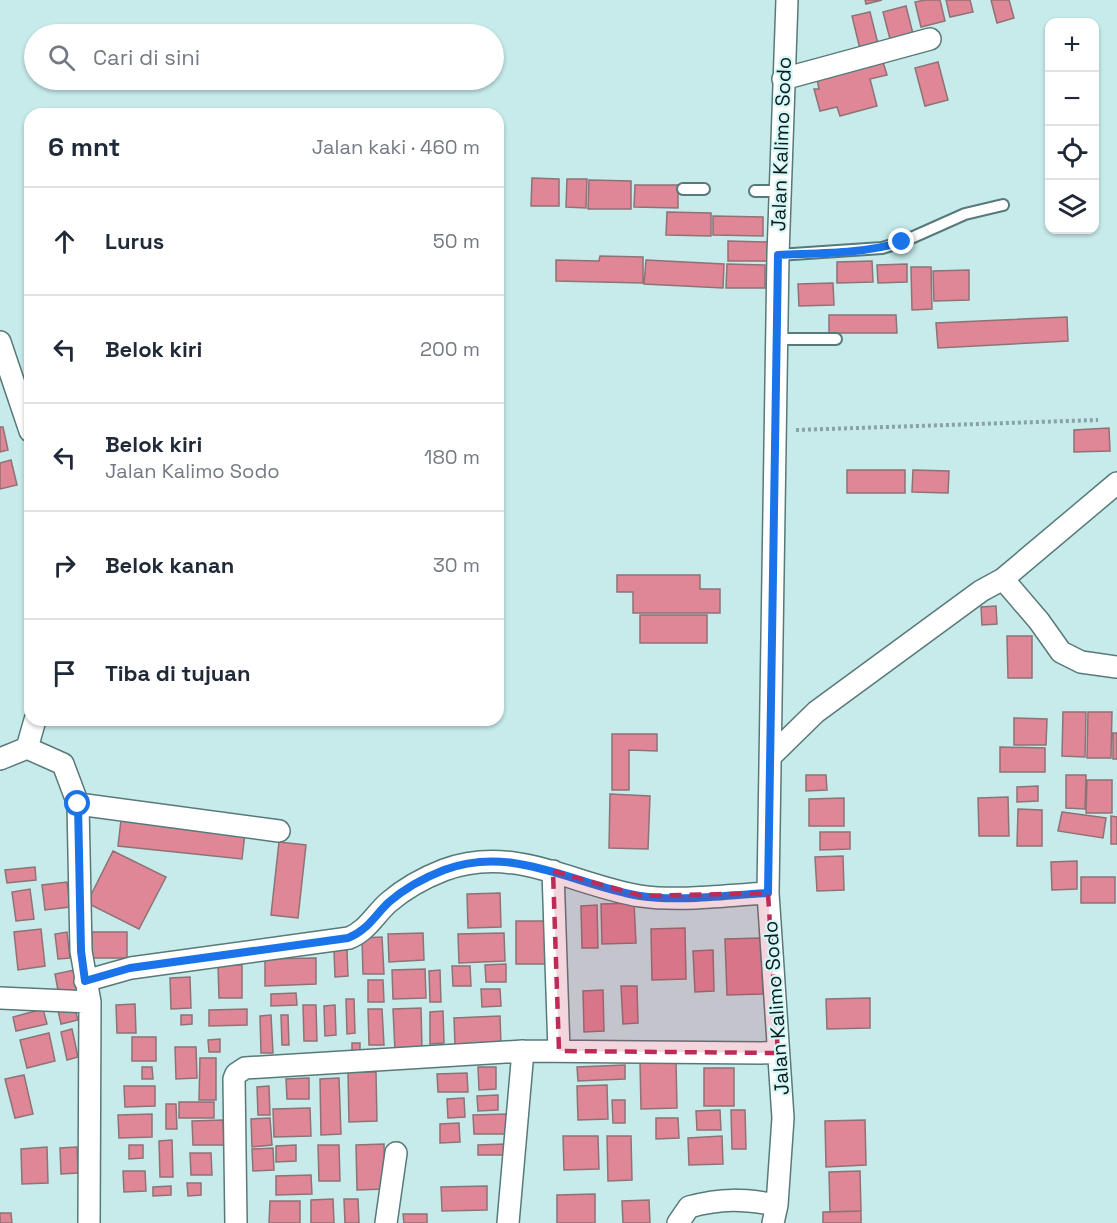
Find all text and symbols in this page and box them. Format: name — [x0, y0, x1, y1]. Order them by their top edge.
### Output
map controls — [1045, 18, 1099, 234]
button: + — [1045, 18, 1099, 72]
search box — [24, 24, 504, 90]
icon: search — [45, 41, 78, 74]
text: Cari di sini — [93, 43, 200, 71]
street label: Jalan Kalimo Sodo — [765, 56, 797, 232]
button: − — [1045, 72, 1099, 126]
button: locate — [1045, 126, 1099, 180]
text: 6 mnt — [48, 130, 120, 164]
text: Jalan kaki · 460 m — [312, 134, 480, 160]
button: layers — [1045, 180, 1099, 234]
icon: ahead — [48, 225, 81, 258]
text: Lurus — [105, 227, 164, 255]
text: 50 m — [433, 228, 480, 254]
route end — [888, 228, 914, 254]
icon: left — [48, 333, 81, 366]
text: Belok kiri — [105, 335, 202, 363]
text: 200 m — [420, 336, 480, 362]
text: Belok kiri — [105, 430, 202, 458]
icon: left — [48, 441, 81, 474]
text: 180 m — [424, 444, 480, 470]
text: Jalan Kalimo Sodo — [105, 458, 280, 484]
icon: right — [48, 549, 81, 582]
text: Belok kanan — [105, 551, 234, 579]
text: 30 m — [433, 552, 480, 578]
icon: arrive — [48, 657, 81, 690]
text: Tiba di tujuan — [105, 659, 251, 687]
route start — [64, 790, 90, 816]
street label: Jalan Kalimo Sodo — [757, 920, 795, 1096]

